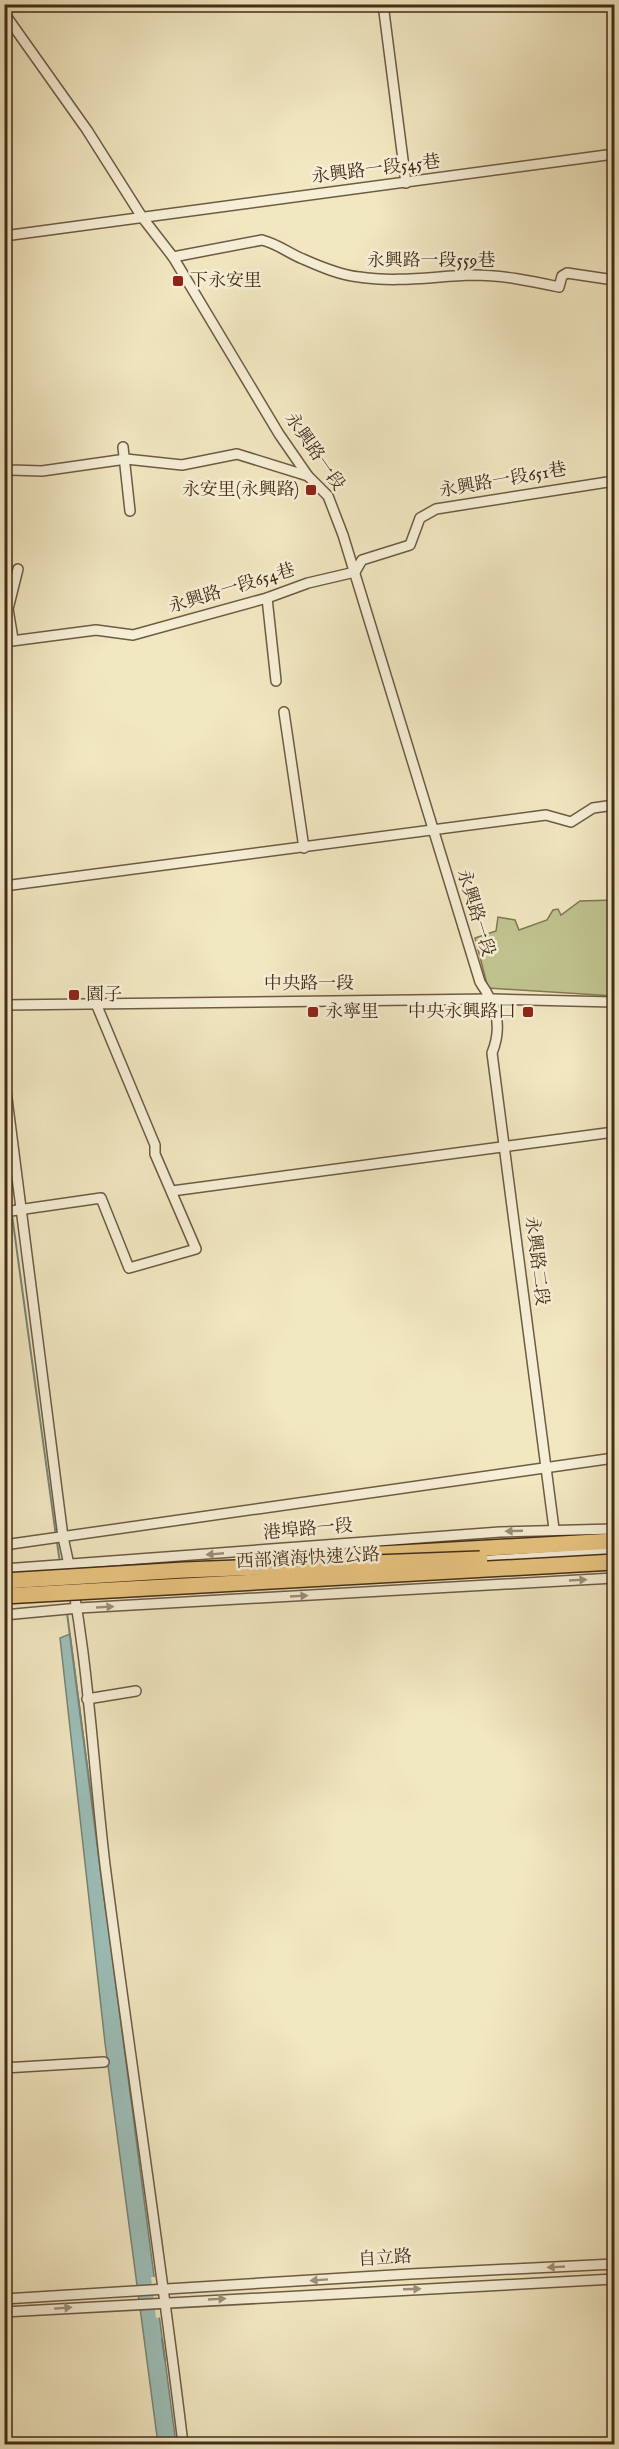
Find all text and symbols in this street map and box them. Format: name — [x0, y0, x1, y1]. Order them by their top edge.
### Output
street label: 永興路一段545巷 — [310, 151, 442, 189]
street label: 永興路一段559巷 — [367, 250, 495, 273]
place label: 下永安里 — [190, 270, 262, 293]
marker: 下永安里 — [171, 274, 185, 288]
street label: 永興路一段 — [279, 409, 349, 495]
street label: 永興路一段651巷 — [438, 458, 568, 504]
place label: 永安里(永興路) — [182, 479, 299, 502]
marker: 永安里(永興路) — [304, 483, 318, 497]
street label: 永興路一段654巷 — [166, 559, 298, 619]
street label: 永興路一段 — [451, 867, 499, 959]
street label: 中央路一段 — [264, 973, 354, 996]
place label: 園子 — [86, 984, 122, 1007]
marker: 園子 — [67, 988, 81, 1002]
place label: 永寧里 — [325, 1001, 379, 1024]
place label: 中央永興路口 — [408, 1001, 516, 1024]
marker: 永寧里 — [306, 1005, 320, 1019]
marker: 中央永興路口 — [521, 1005, 535, 1019]
street label: 永興路二段 — [519, 1215, 553, 1307]
street label: 港埠路一段 — [262, 1515, 354, 1545]
one-way arrow — [505, 1526, 524, 1536]
street label: 西部濱海快速公路 — [235, 1544, 381, 1574]
one-way arrow — [205, 1549, 224, 1559]
one-way arrow — [568, 1576, 587, 1585]
one-way arrow — [290, 1591, 309, 1600]
one-way arrow — [95, 1602, 114, 1611]
street label: 自立路 — [357, 2246, 413, 2272]
one-way arrow — [547, 2262, 566, 2271]
one-way arrow — [310, 2275, 329, 2285]
one-way arrow — [402, 2284, 421, 2293]
one-way arrow — [208, 2294, 227, 2303]
one-way arrow — [53, 2303, 72, 2313]

